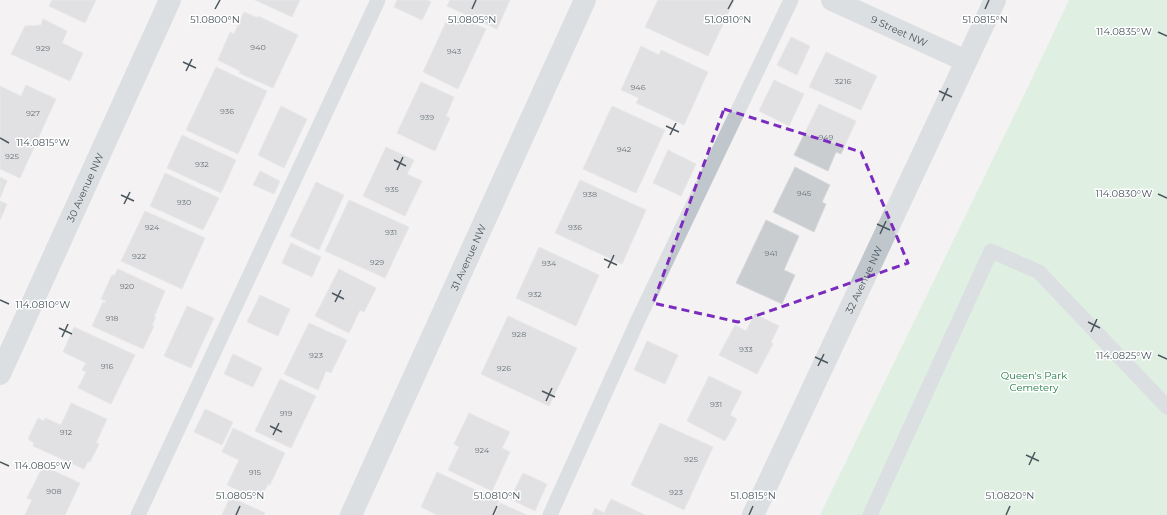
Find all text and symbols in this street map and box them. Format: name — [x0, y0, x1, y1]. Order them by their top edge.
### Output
street label: 9 Street NW — [869, 12, 930, 49]
text: 51.0800°N — [190, 13, 240, 26]
text: 51.0805°N — [448, 13, 496, 26]
text: 51.0810°N — [705, 13, 751, 26]
text: 51.0815°N — [962, 13, 1008, 26]
text: 114.0835°W — [1096, 25, 1152, 38]
house number: 940 — [250, 42, 266, 52]
house number: 929 — [36, 43, 50, 53]
house number: 943 — [447, 46, 462, 56]
house number: 3216 — [835, 76, 852, 86]
house number: 946 — [630, 82, 646, 92]
house number: 936 — [220, 106, 234, 116]
house number: 927 — [26, 108, 40, 118]
house number: 939 — [420, 112, 434, 122]
house number: 949 — [819, 132, 834, 142]
text: 114.0815°W — [16, 136, 70, 149]
house number: 942 — [617, 144, 632, 154]
house number: 925 — [5, 151, 19, 161]
street label: 30 Avenue NW — [64, 151, 106, 224]
house number: 932 — [195, 159, 209, 169]
house number: 935 — [385, 184, 399, 194]
text: 114.0830°W — [1096, 187, 1152, 200]
house number: 945 — [797, 188, 812, 198]
house number: 938 — [583, 189, 597, 199]
house number: 930 — [177, 197, 191, 207]
house number: 924 — [145, 222, 160, 232]
street label: 31 Avenue NW — [447, 222, 489, 293]
house number: 936 — [568, 222, 582, 232]
house number: 931 — [385, 227, 397, 237]
street label: 32 Avenue NW — [842, 244, 885, 316]
house number: 941 — [765, 248, 777, 258]
house number: 922 — [132, 251, 146, 261]
house number: 929 — [370, 257, 384, 267]
house number: 934 — [542, 258, 557, 268]
house number: 920 — [120, 281, 134, 291]
house number: 932 — [528, 289, 542, 299]
text: 114.0810°W — [16, 298, 70, 311]
house number: 918 — [106, 313, 118, 323]
house number: 928 — [512, 329, 526, 339]
house number: 933 — [739, 344, 753, 354]
text: 114.0825°W — [1096, 349, 1152, 362]
house number: 923 — [309, 350, 323, 360]
house number: 916 — [101, 361, 113, 371]
house number: 926 — [497, 363, 511, 373]
park label: Queen's Park Cemetery — [1001, 369, 1067, 394]
house number: 931 — [710, 399, 722, 409]
house number: 919 — [280, 408, 292, 418]
house number: 912 — [60, 427, 73, 437]
house number: 924 — [475, 445, 490, 455]
house number: 925 — [684, 454, 698, 464]
text: 114.0805°W — [15, 459, 71, 472]
house number: 915 — [249, 467, 262, 477]
house number: 908 — [46, 486, 62, 496]
house number: 923 — [669, 487, 683, 497]
text: 51.0805°N — [216, 489, 264, 502]
text: 51.0810°N — [474, 489, 520, 502]
text: 51.0815°N — [730, 489, 776, 502]
text: 51.0820°N — [986, 489, 1034, 502]

